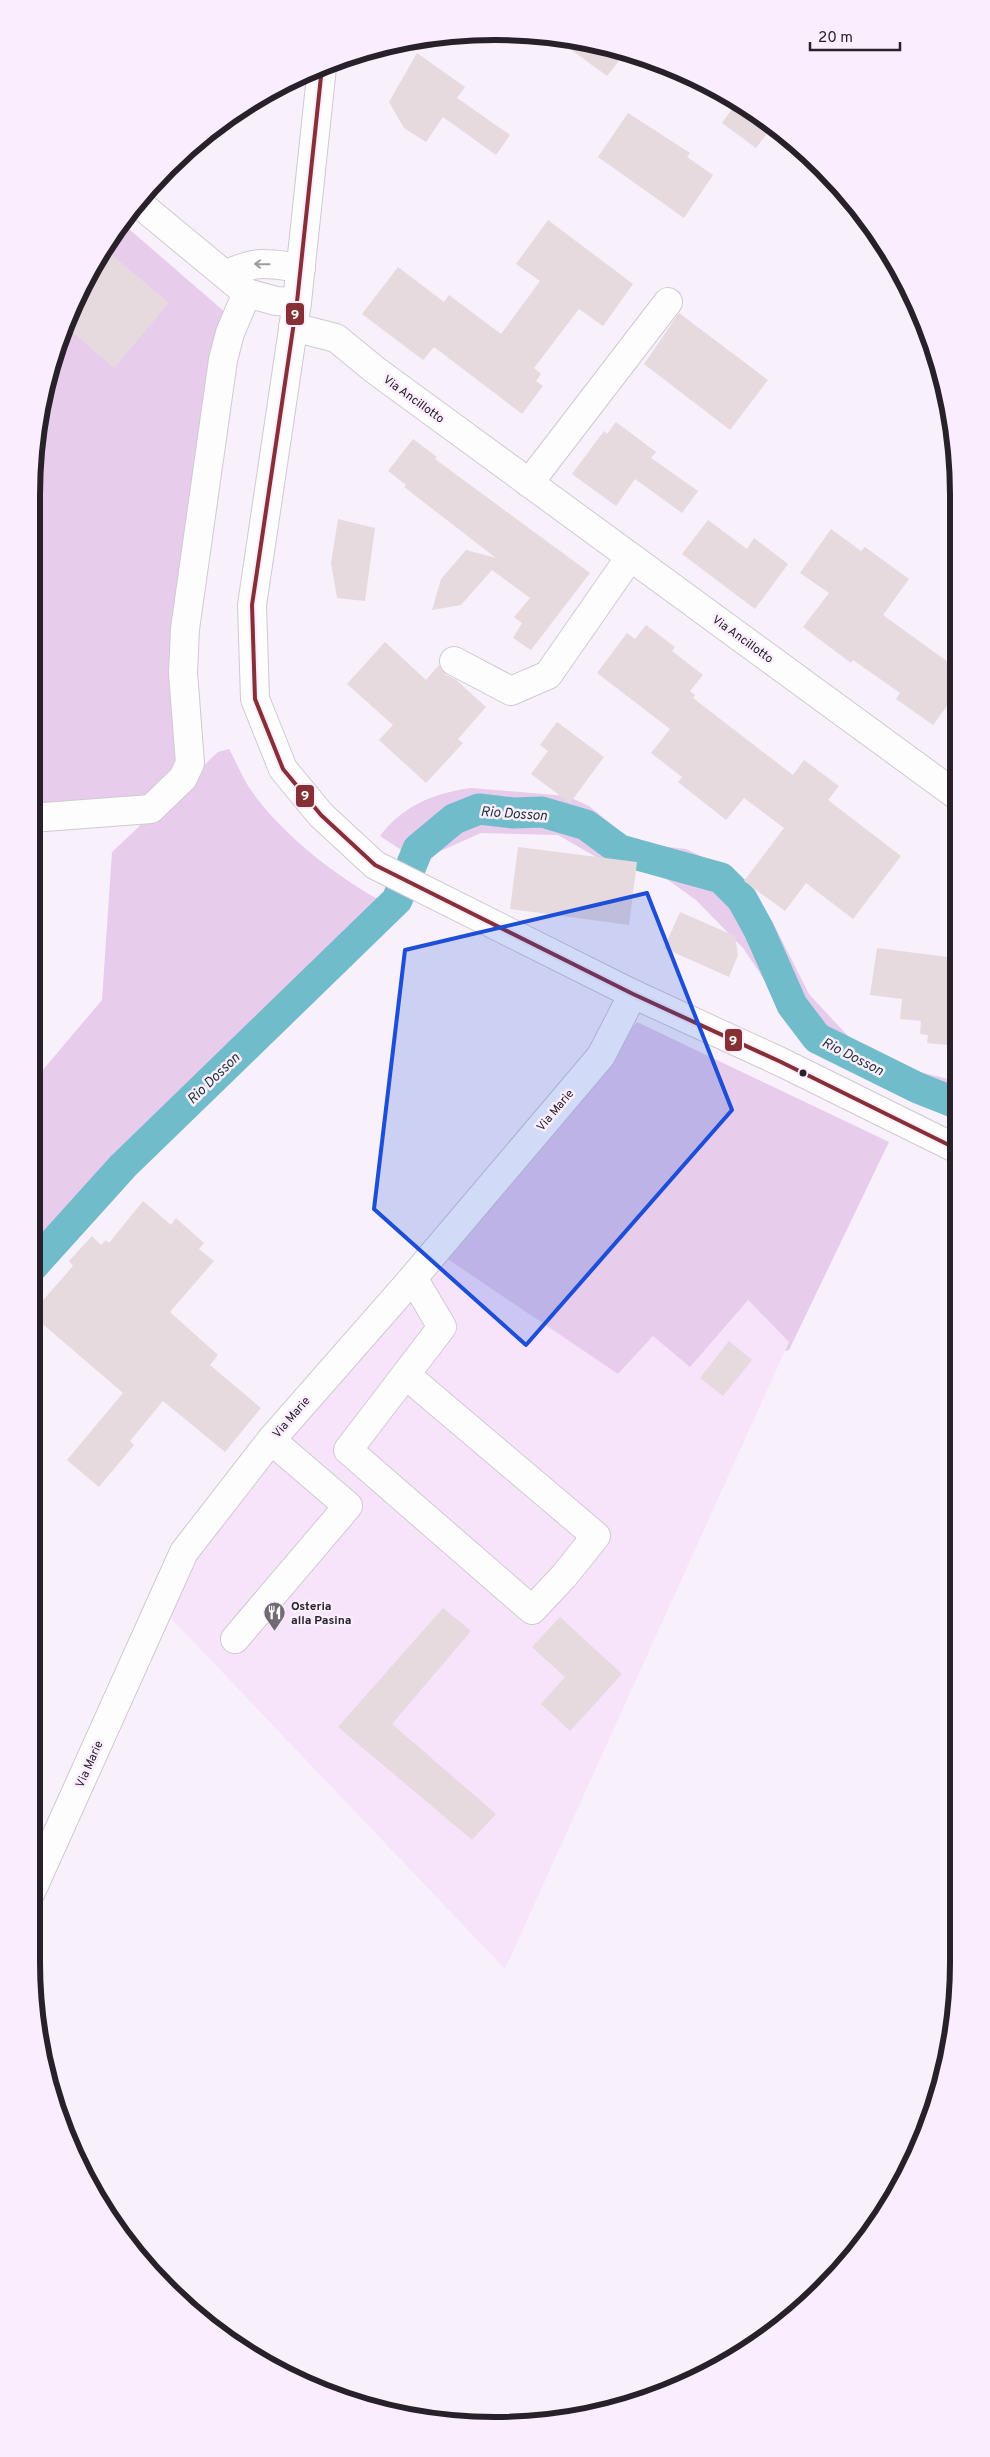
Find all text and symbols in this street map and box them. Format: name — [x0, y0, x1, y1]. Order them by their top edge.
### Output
scale bar — [810, 20, 900, 52]
text: 20 m — [818, 29, 853, 48]
one-way arrow — [255, 260, 271, 269]
line badge: 9 — [285, 302, 305, 326]
text: 9 — [291, 307, 299, 324]
street label: Via Ancillotto — [380, 372, 447, 428]
street label: Via Ancillotto — [709, 612, 776, 668]
line badge: 9 — [295, 784, 315, 808]
text: 9 — [301, 788, 309, 805]
water label: Rio Dosson — [480, 804, 548, 825]
line badge: 9 — [724, 1028, 743, 1052]
text: 9 — [729, 1033, 737, 1050]
water label: Rio Dosson — [819, 1035, 886, 1080]
water label: Rio Dosson — [184, 1050, 244, 1108]
unlabelled marker — [798, 1068, 808, 1078]
street label: Via Marie — [534, 1086, 578, 1135]
street label: Via Marie — [269, 1394, 314, 1442]
place label: Osteria alla Pasina — [291, 1599, 352, 1629]
restaurant icon: Osteria alla Pasina — [263, 1601, 287, 1632]
street label: Via Marie — [72, 1738, 107, 1790]

